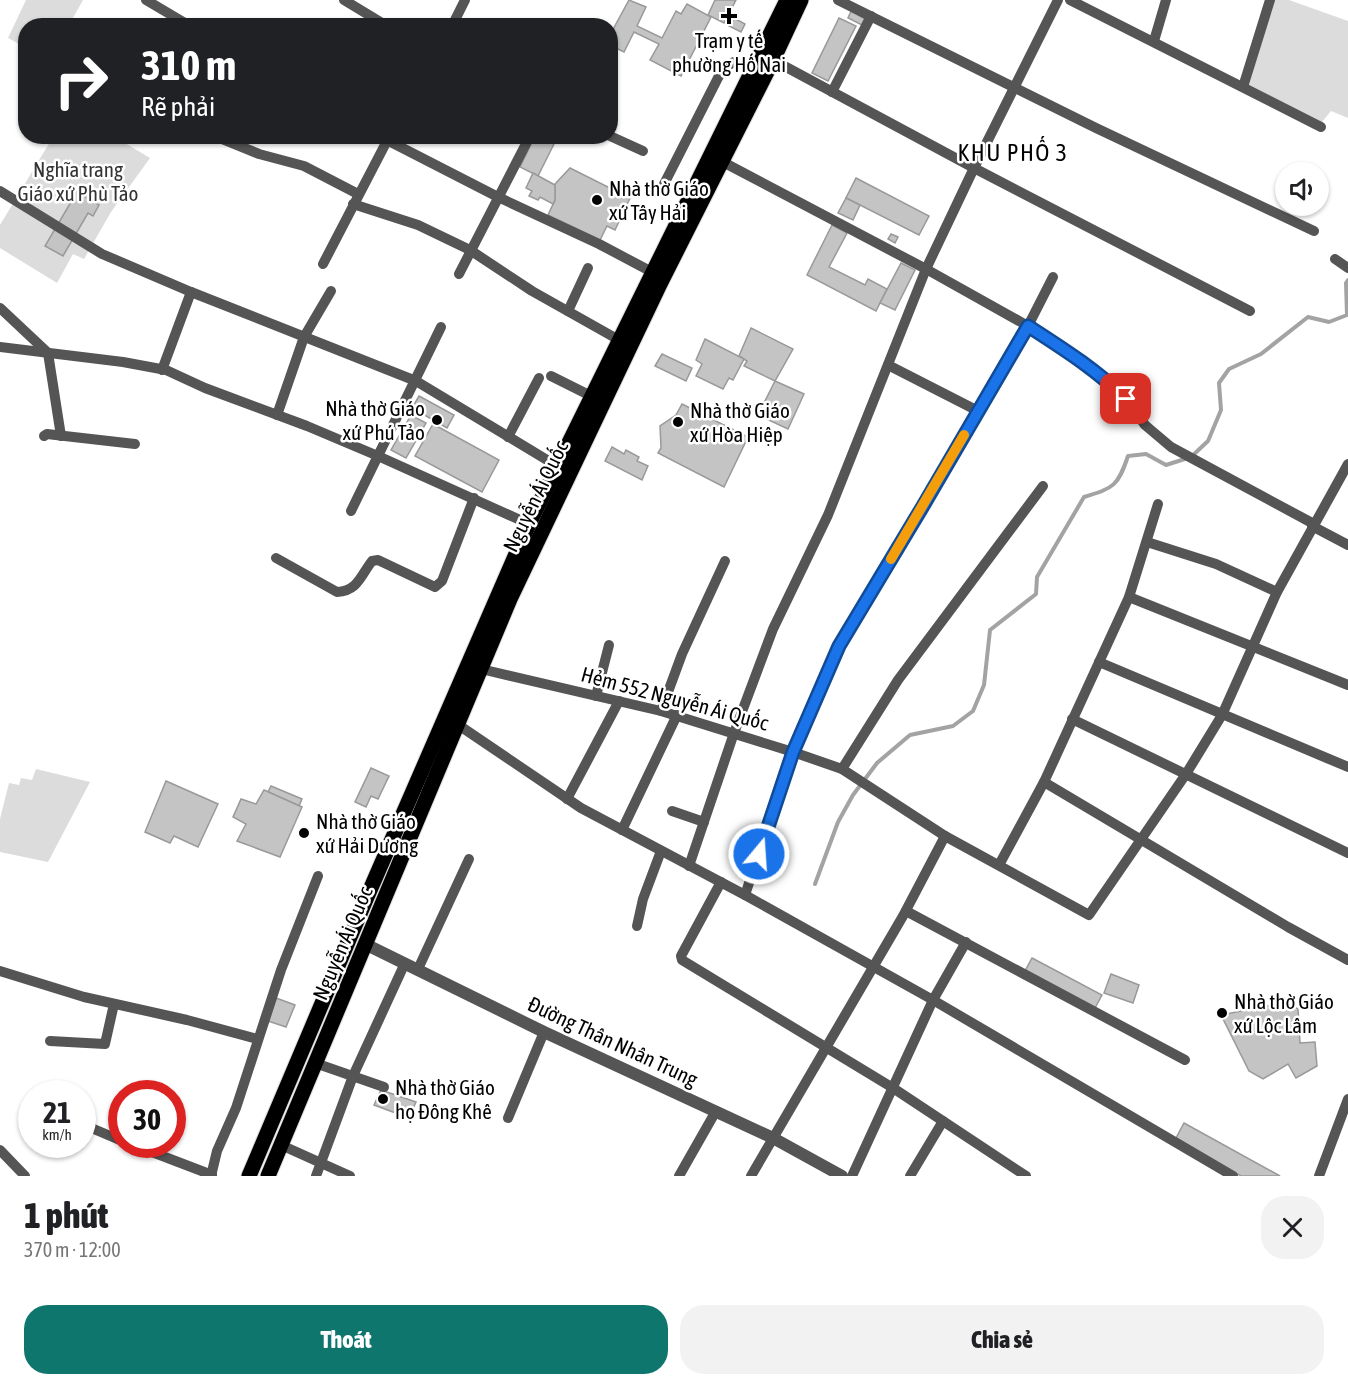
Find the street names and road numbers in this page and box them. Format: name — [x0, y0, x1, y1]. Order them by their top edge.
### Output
street label: Nguyễn Ái Quốc — [498, 436, 572, 555]
street label: Hẻm 552 Nguyễn Ái Quốc — [579, 661, 771, 735]
street label: Nguyễn Ái Quốc — [307, 883, 377, 1003]
street label: Đường Thân Nhân Trung — [524, 991, 702, 1091]

